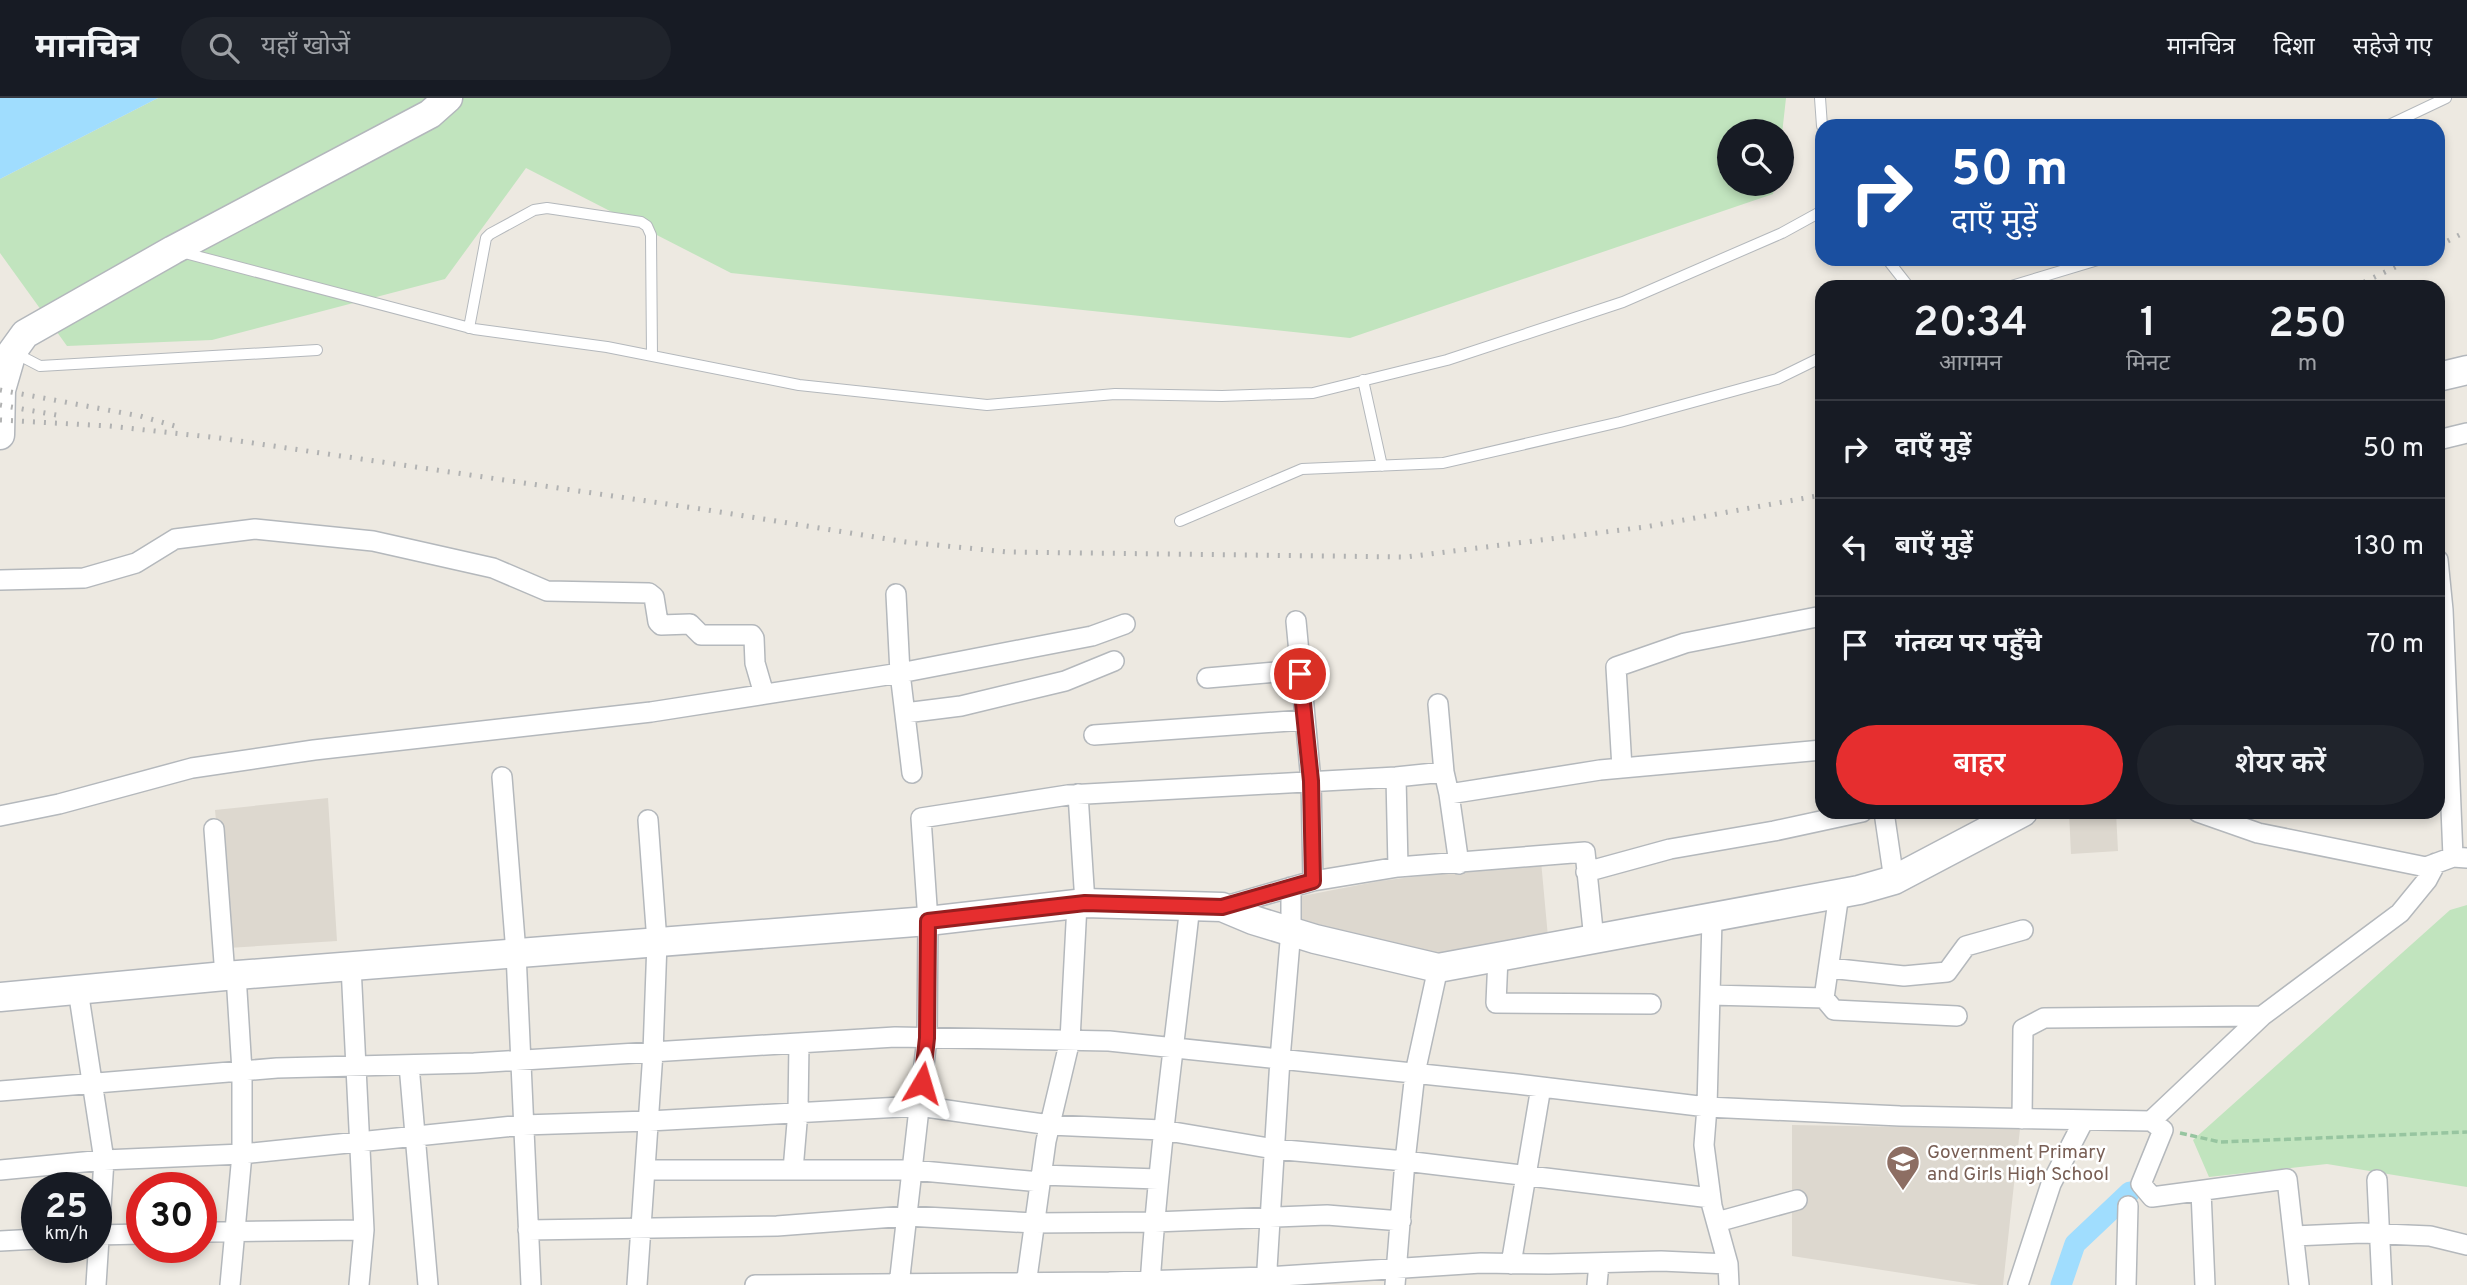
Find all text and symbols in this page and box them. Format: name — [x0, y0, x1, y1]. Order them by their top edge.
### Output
search box — [181, 17, 671, 80]
text: मानचित्र — [35, 28, 139, 70]
icon: search — [205, 29, 243, 67]
text: यहाँ खोजें — [261, 31, 350, 64]
text: मानचित्र — [2167, 33, 2235, 63]
text: दिशा — [2273, 33, 2315, 63]
text: सहेजे गए — [2353, 33, 2432, 63]
map controls — [1717, 119, 1794, 196]
button: search — [1717, 119, 1794, 196]
text: 50 m — [1951, 141, 2068, 203]
icon: right — [1836, 147, 1927, 238]
text: दाएँ मुड़ें — [1951, 203, 2038, 243]
text: 20:34 — [1913, 298, 2028, 351]
text: 1 — [2140, 298, 2156, 351]
text: 250 — [2268, 299, 2347, 352]
text: आगमन — [1939, 350, 2002, 379]
text: मिनट — [2126, 350, 2170, 379]
text: m — [2298, 350, 2317, 379]
icon: right — [1836, 430, 1874, 468]
text: दाएँ मुड़ें — [1895, 432, 1971, 465]
text: 50 m — [2363, 433, 2424, 466]
icon: left — [1836, 528, 1874, 566]
text: बाएँ मुड़ें — [1895, 530, 1973, 563]
text: 130 m — [2354, 531, 2424, 564]
icon: arrive — [1836, 626, 1874, 664]
text: गंतव्य पर पहुँचे — [1895, 628, 2042, 661]
text: 70 m — [2366, 629, 2424, 662]
pin — [1270, 644, 1330, 704]
icon: arrive — [1281, 655, 1319, 693]
button: बाहर — [1836, 725, 2123, 805]
button: शेयर करें — [2137, 725, 2424, 805]
position arrow — [885, 1046, 959, 1120]
place label: Government Primary and Girls High School — [1927, 1141, 2109, 1187]
school or university icon: Government Primary and Girls High School — [1884, 1143, 1922, 1192]
speed limit sign: 30 — [126, 1172, 217, 1263]
text: 25 — [45, 1186, 88, 1230]
text: km/h — [45, 1223, 88, 1246]

